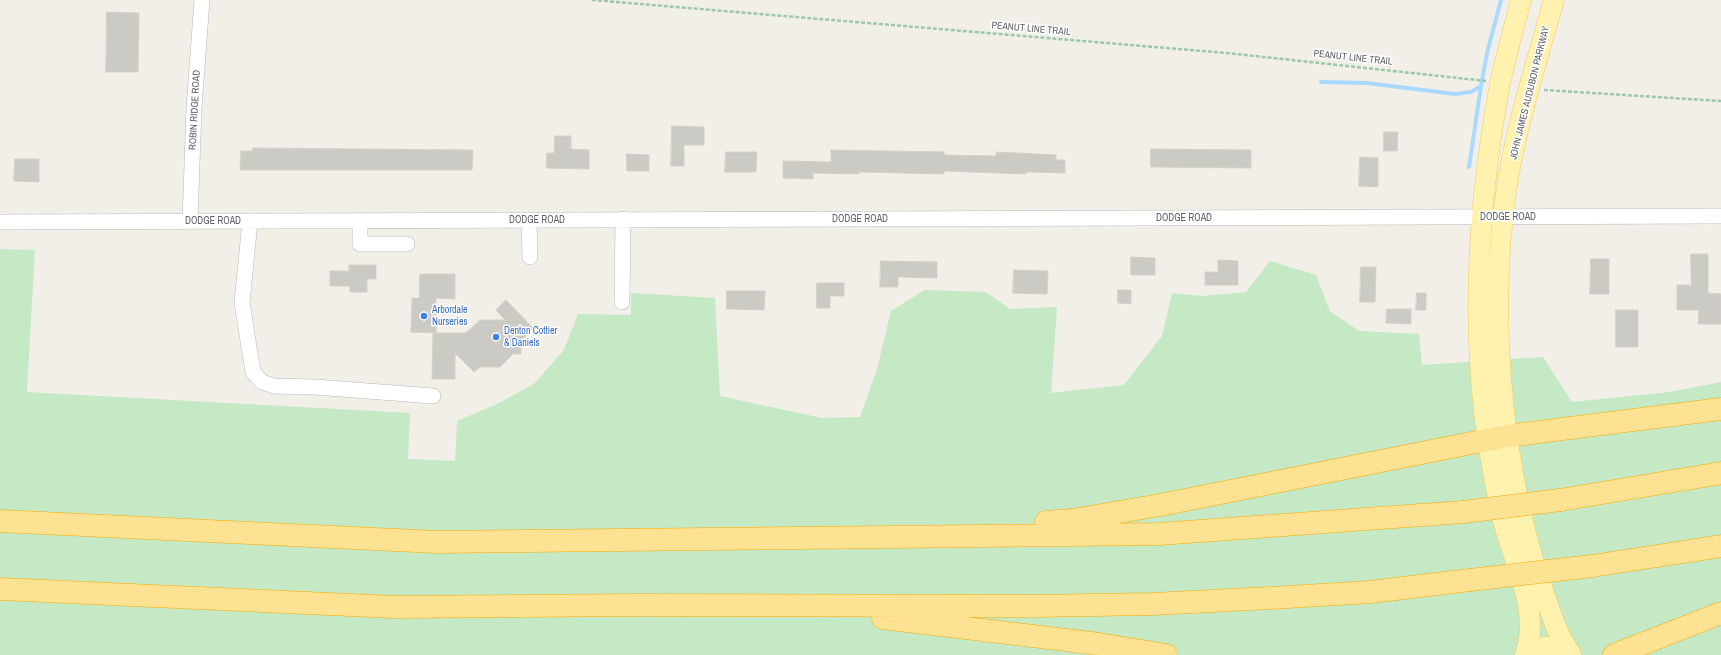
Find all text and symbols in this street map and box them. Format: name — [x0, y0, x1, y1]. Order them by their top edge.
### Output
street label: PEANUT LINE TRAIL — [991, 20, 1071, 38]
street label: JOHN JAMES AUDUBON PARKWAY — [1508, 25, 1552, 161]
street label: PEANUT LINE TRAIL — [1313, 48, 1393, 68]
street label: ROBIN RIDGE ROAD — [187, 70, 203, 150]
street label: DODGE ROAD — [1480, 211, 1536, 223]
street label: DODGE ROAD — [1156, 212, 1212, 224]
street label: DODGE ROAD — [832, 213, 888, 225]
street label: DODGE ROAD — [509, 214, 565, 226]
street label: DODGE ROAD — [185, 215, 241, 227]
place label: Arbordale Nurseries — [432, 304, 468, 328]
marker: Arbordale Nurseries — [419, 311, 429, 321]
place label: Denton Cottier & Daniels — [504, 325, 557, 348]
marker: Denton Cottier & Daniels — [491, 332, 501, 342]

